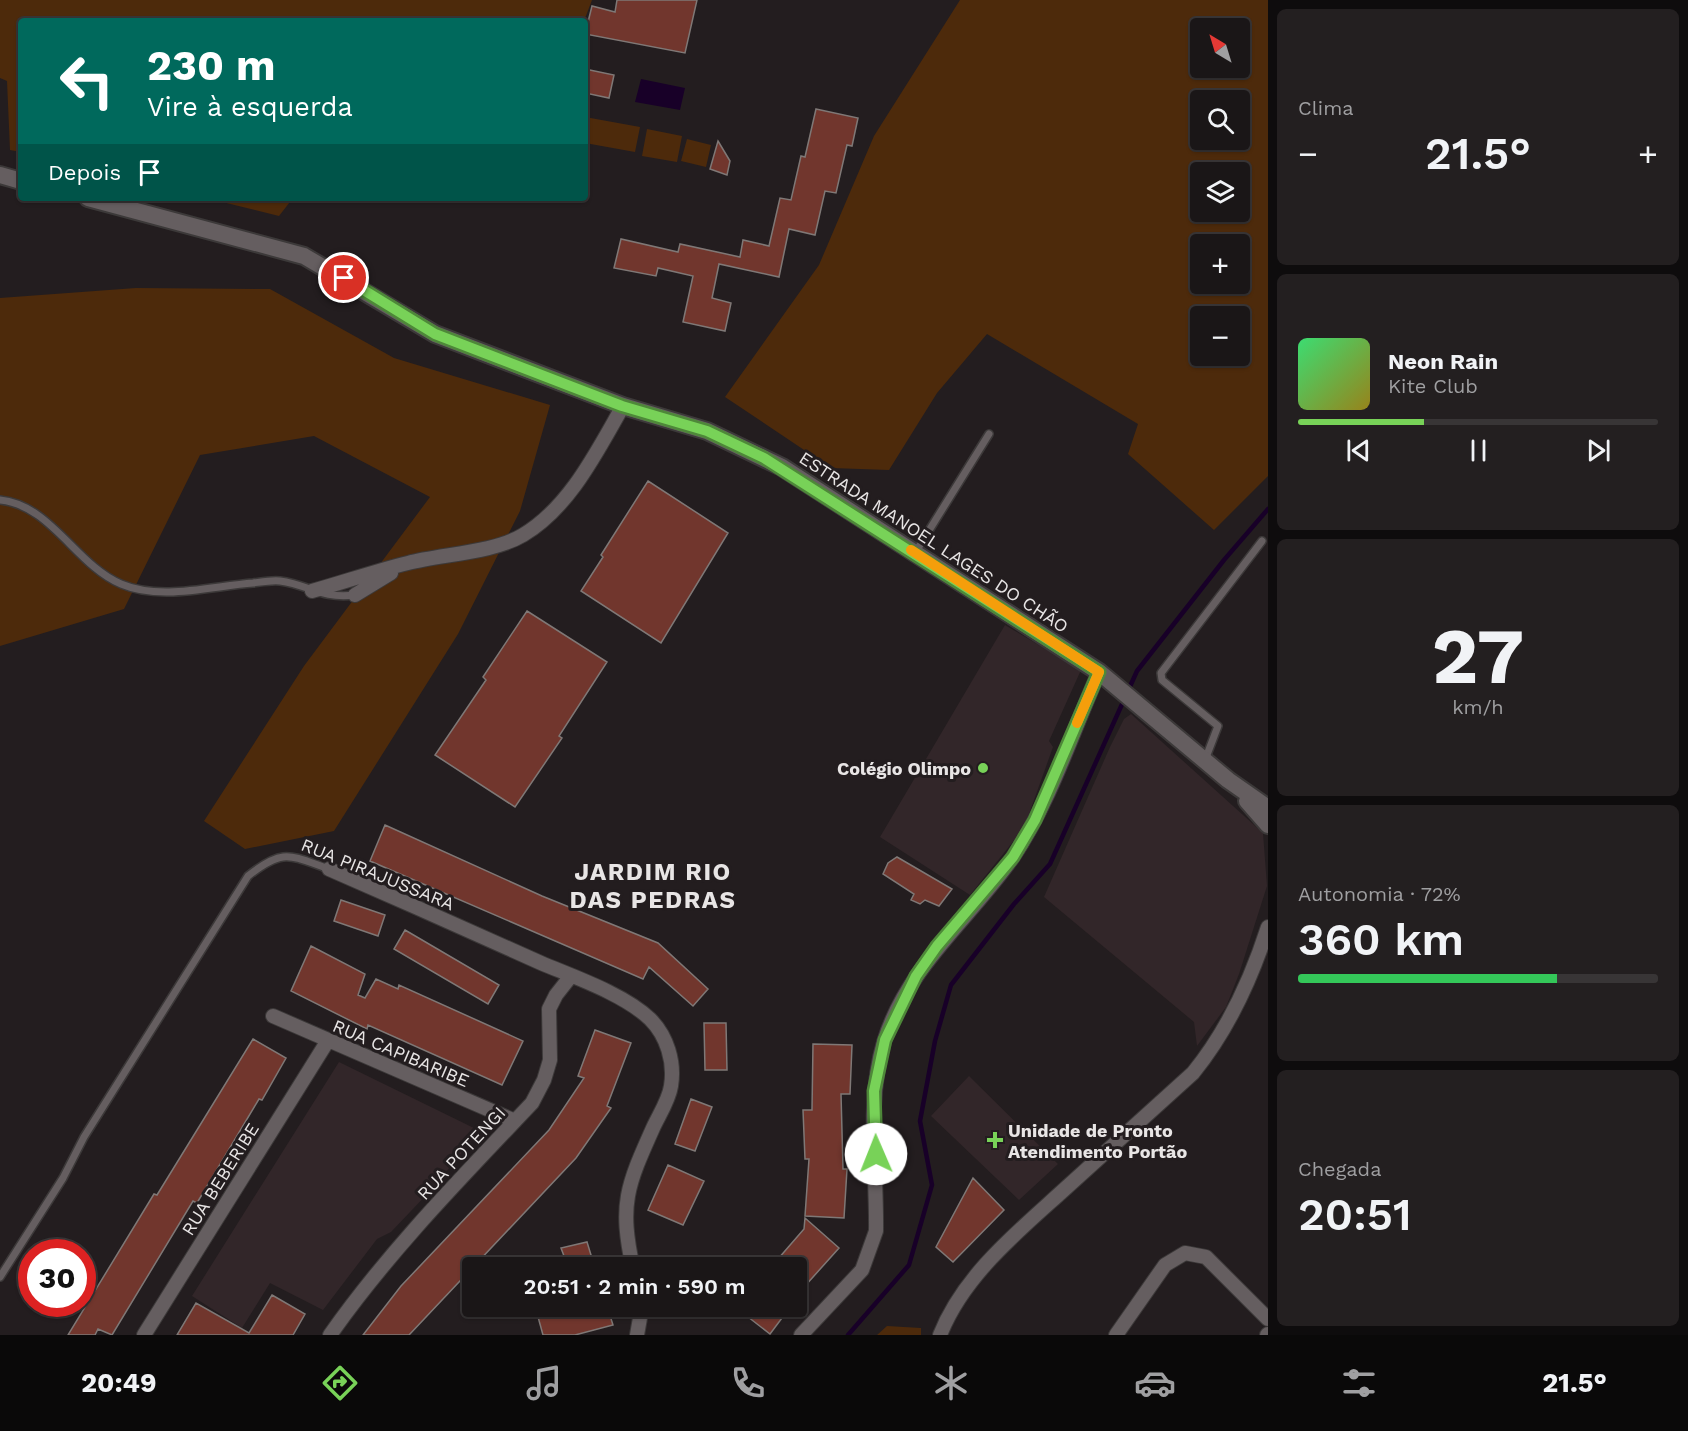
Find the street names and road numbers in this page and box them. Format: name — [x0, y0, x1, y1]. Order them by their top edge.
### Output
street label: ESTRADA MANOEL LAGES DO CHÃO — [796, 447, 1072, 637]
street label: RUA PIRAJUSSARA — [298, 834, 458, 914]
street label: RUA CAPIBARIBE — [330, 1015, 472, 1091]
street label: RUA POTENGI — [413, 1102, 509, 1204]
street label: RUA BEBERIBE — [177, 1119, 263, 1239]

